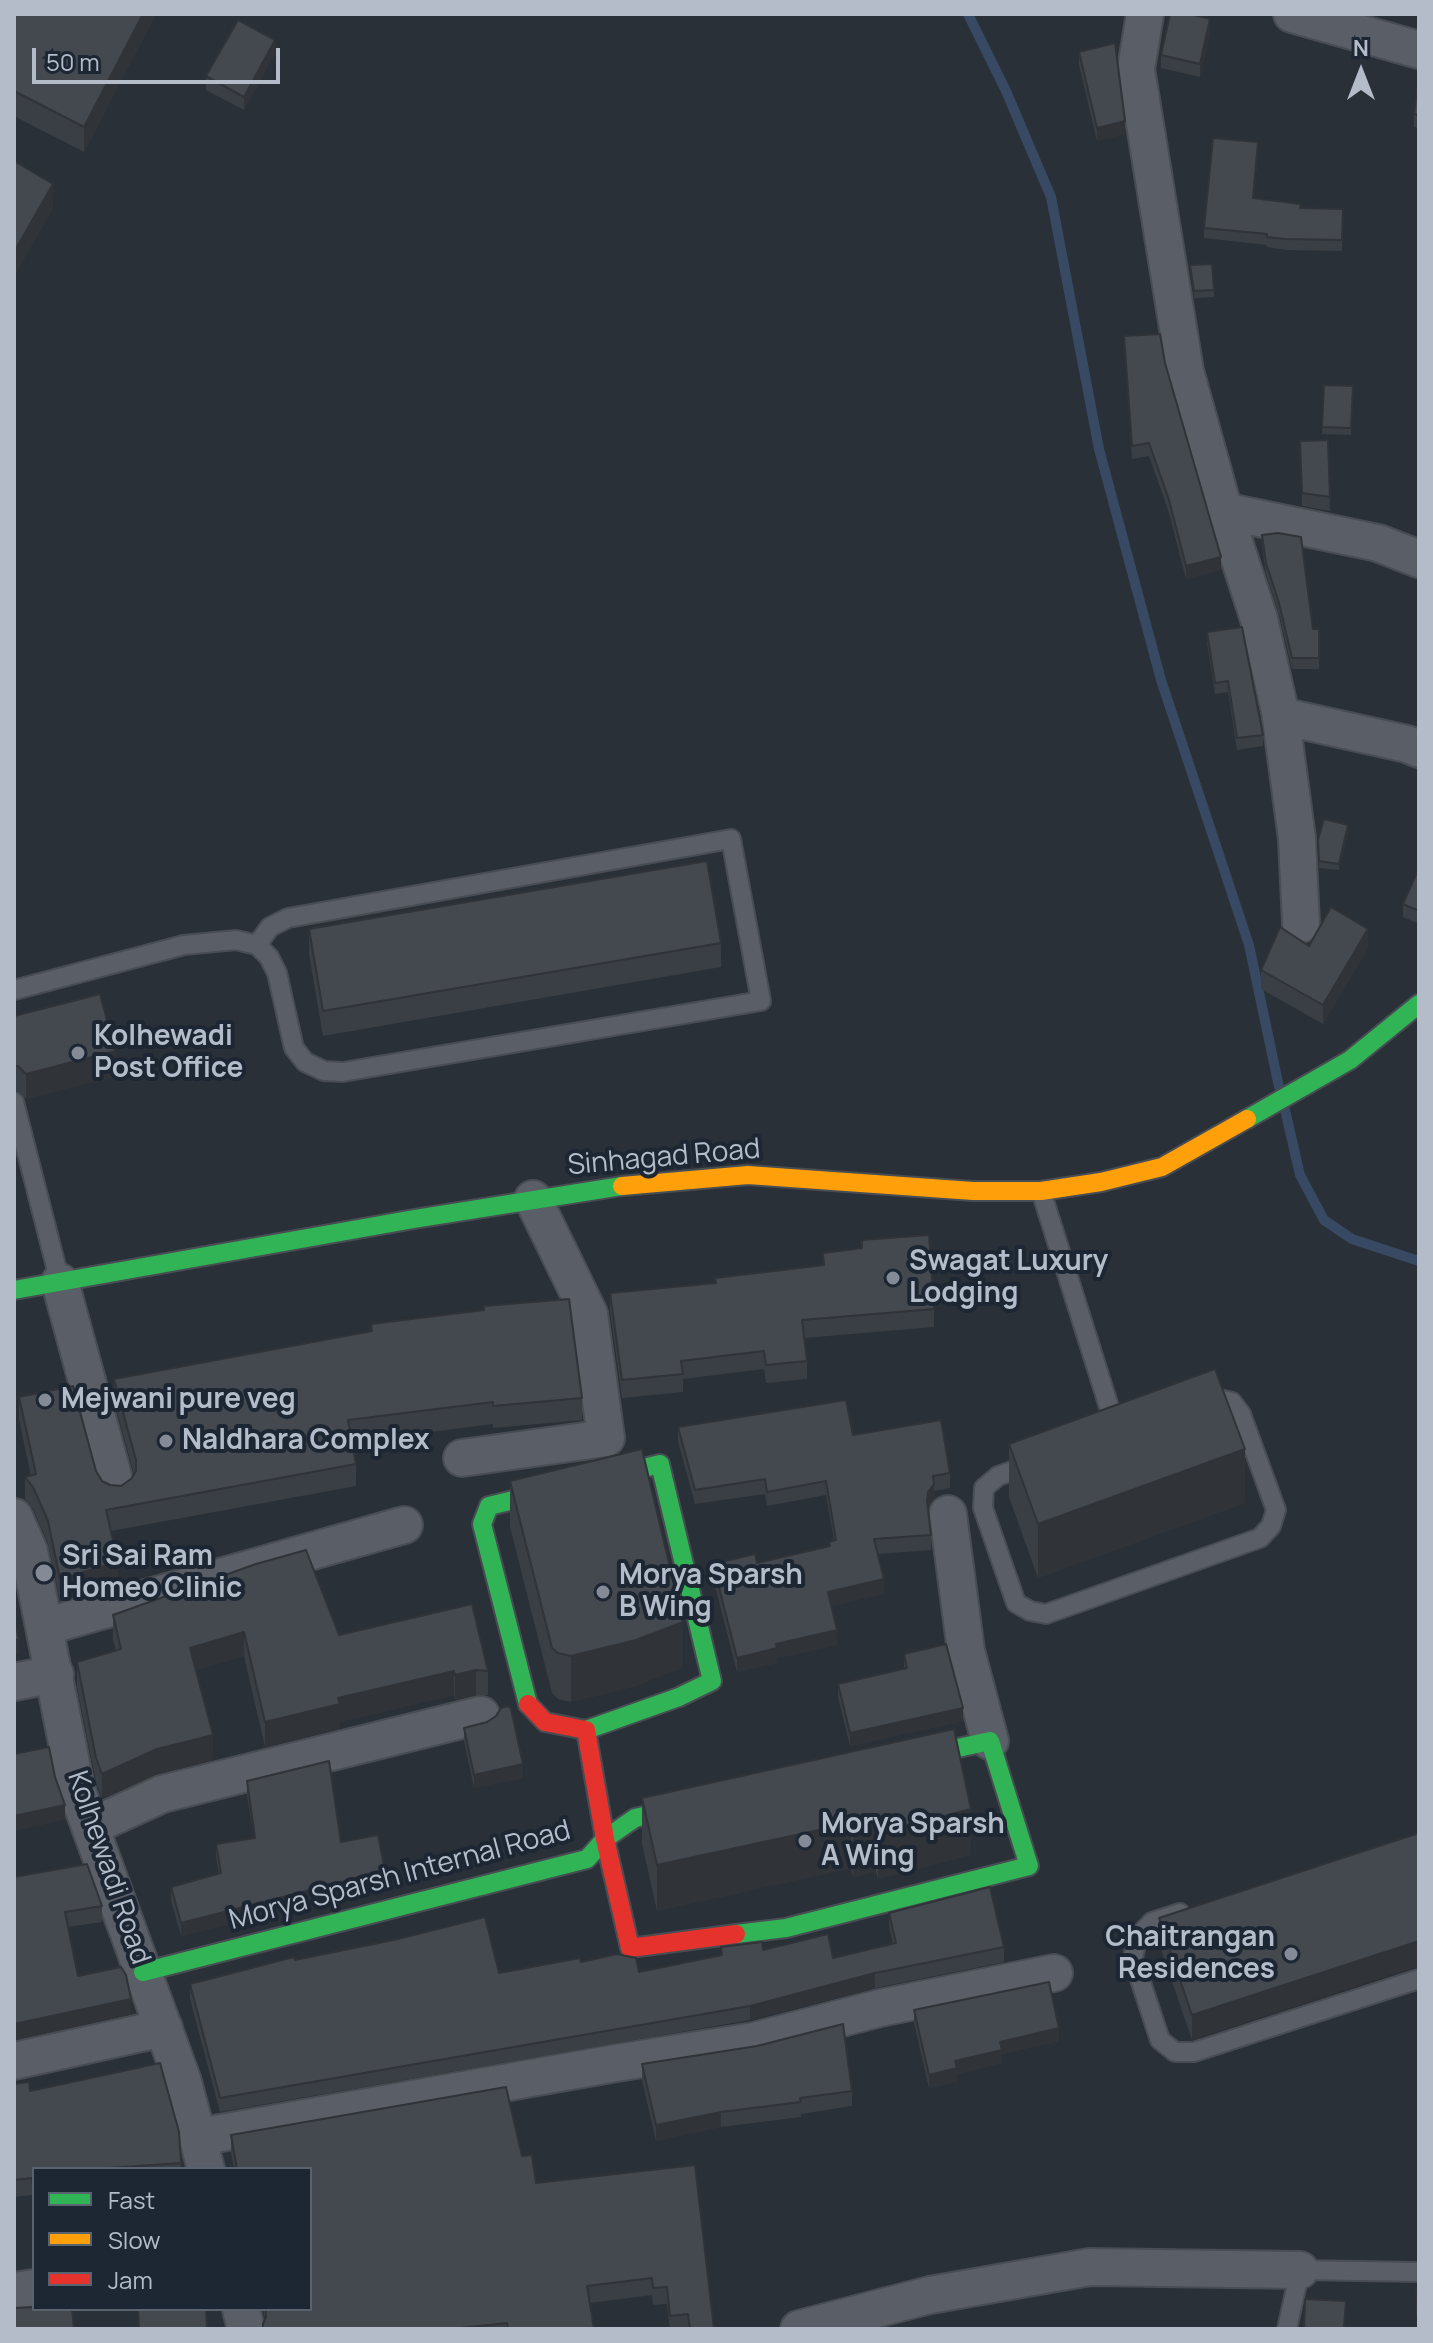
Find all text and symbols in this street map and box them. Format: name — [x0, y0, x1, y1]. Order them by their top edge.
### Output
scale bar — [36, 32, 284, 82]
north arrow — [1321, 32, 1401, 112]
text: N — [1353, 33, 1369, 63]
text: 50 m — [46, 45, 100, 78]
place label: Kolhewadi Post Office — [94, 1020, 243, 1086]
marker: Kolhewadi Post Office — [69, 1044, 87, 1062]
street label: Sinhagad Road — [566, 1133, 762, 1183]
place label: Swagat Luxury Lodging — [909, 1245, 1108, 1311]
marker: Swagat Luxury Lodging — [884, 1269, 902, 1287]
place label: Mejwani pure veg — [61, 1383, 296, 1417]
marker: Mejwani pure veg — [36, 1391, 54, 1409]
place label: Naldhara Complex — [182, 1424, 430, 1458]
marker: Naldhara Complex — [157, 1432, 175, 1450]
place label: Sri Sai Ram Homeo Clinic — [62, 1540, 242, 1606]
place label: Morya Sparsh B Wing — [619, 1559, 803, 1625]
marker: Sri Sai Ram Homeo Clinic — [33, 1562, 55, 1584]
marker: Morya Sparsh B Wing — [594, 1583, 612, 1601]
street label: Kolhewadi Road — [59, 1767, 157, 1969]
place label: Morya Sparsh A Wing — [821, 1808, 1005, 1874]
street label: Morya Sparsh Internal Road — [226, 1814, 574, 1938]
marker: Morya Sparsh A Wing — [796, 1832, 814, 1850]
place label: Chaitrangan Residences — [1105, 1921, 1275, 1987]
marker: Chaitrangan Residences — [1282, 1945, 1300, 1963]
legend — [32, 2167, 312, 2311]
text: Fast — [108, 2183, 155, 2216]
text: Slow — [108, 2223, 161, 2256]
text: Jam — [108, 2263, 153, 2296]

